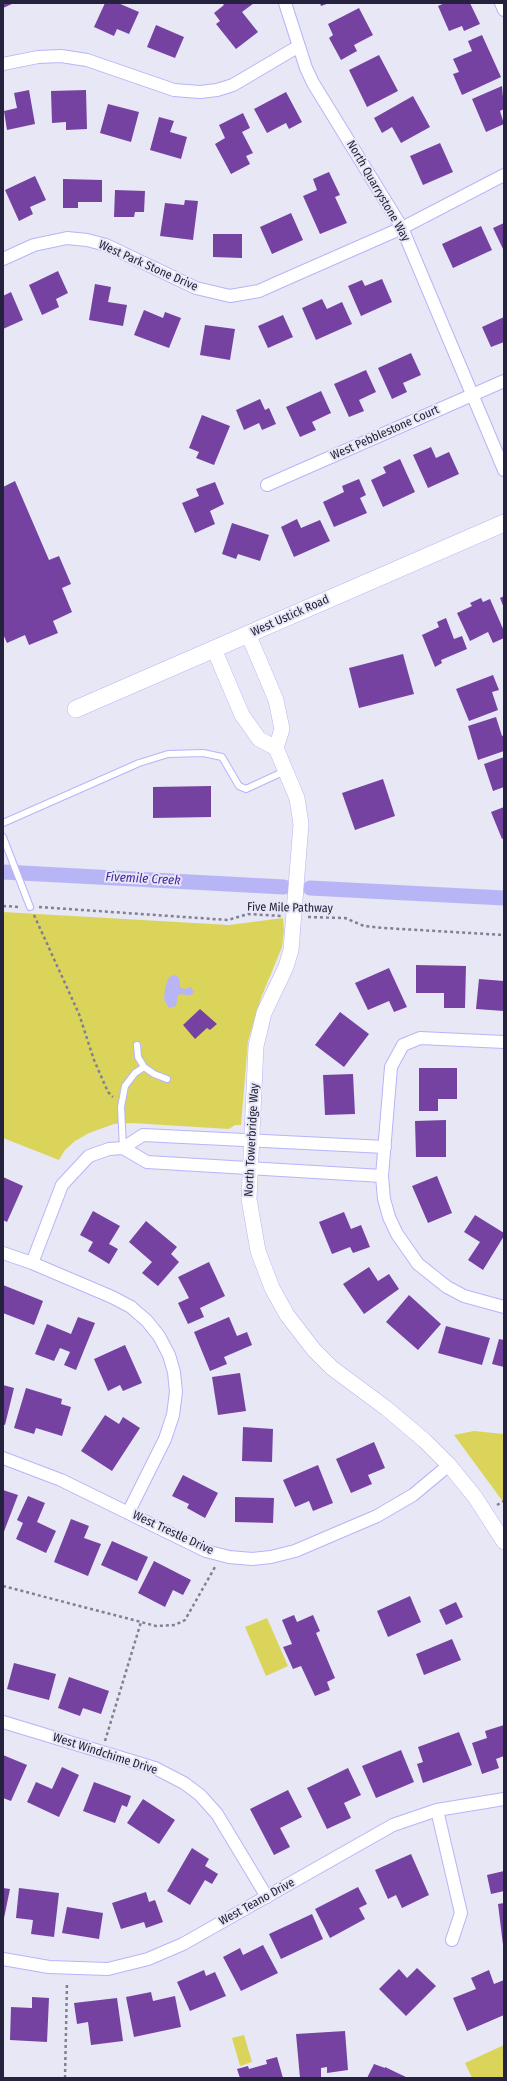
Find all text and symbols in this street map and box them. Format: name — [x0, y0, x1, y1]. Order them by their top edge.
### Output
street label: North Quarrystone Way — [343, 138, 413, 244]
street label: West Park Stone Drive — [96, 238, 200, 294]
street label: West Pebblestone Court — [329, 403, 441, 463]
street label: West Ustick Road — [249, 592, 331, 640]
water label: Fivemile Creek — [105, 869, 181, 889]
street label: Five Mile Pathway — [247, 900, 333, 916]
street label: North Towerbridge Way — [242, 1083, 262, 1197]
street label: West Trestle Drive — [130, 1508, 216, 1558]
street label: West Windchime Drive — [51, 1730, 159, 1778]
street label: West Teano Drive — [217, 1875, 297, 1929]

